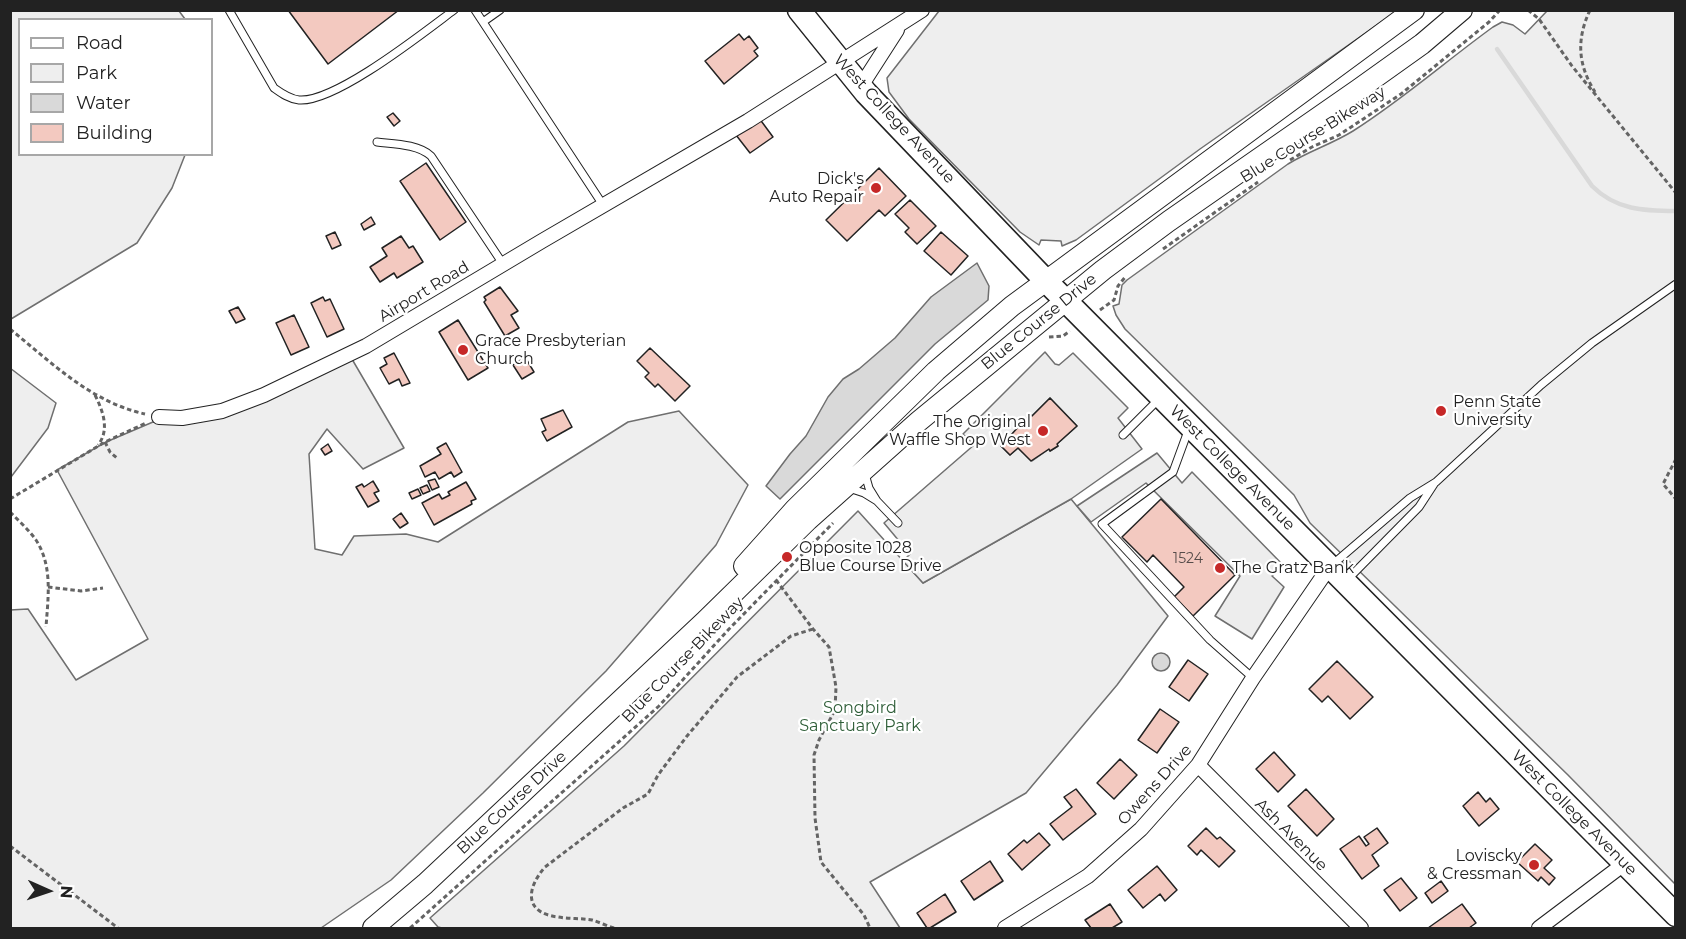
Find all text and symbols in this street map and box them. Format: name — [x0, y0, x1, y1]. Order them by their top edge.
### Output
legend — [18, 18, 213, 156]
text: Road — [76, 32, 123, 54]
street label: West College Avenue — [829, 50, 959, 188]
text: Park — [76, 62, 117, 84]
street label: Blue Course Bikeway — [1237, 82, 1389, 188]
text: Water — [76, 92, 131, 114]
text: Building — [76, 122, 153, 144]
place label: Dick's Auto Repair — [769, 169, 864, 207]
marker: Dick's Auto Repair — [869, 181, 883, 195]
street label: Airport Road — [375, 257, 473, 327]
street label: Blue Course Drive — [978, 270, 1100, 374]
place label: Grace Presbyterian Church — [475, 331, 626, 369]
marker: Grace Presbyterian Church — [456, 343, 470, 357]
place label: Penn State University — [1453, 392, 1541, 430]
street label: West College Avenue — [1165, 401, 1299, 535]
marker: Penn State University — [1434, 404, 1448, 418]
place label: The Original Waffle Shop West — [889, 412, 1031, 450]
marker: The Original Waffle Shop West — [1036, 424, 1050, 438]
place label: Opposite 1028 Blue Course Drive — [799, 538, 942, 576]
marker: Opposite 1028 Blue Course Drive — [780, 550, 794, 564]
house number: 1524 — [1173, 551, 1203, 567]
place label: The Gratz Bank — [1232, 558, 1354, 578]
marker: The Gratz Bank — [1213, 561, 1227, 575]
street label: Blue Course Bikeway — [618, 593, 748, 727]
park label: Songbird Sanctuary Park — [799, 698, 921, 736]
street label: Owens Drive — [1114, 741, 1196, 829]
street label: West College Avenue — [1507, 746, 1641, 880]
street label: Blue Course Drive — [453, 747, 571, 859]
street label: Ash Avenue — [1251, 795, 1331, 875]
place label: Loviscky & Cressman — [1427, 846, 1522, 884]
marker: Loviscky & Cressman — [1527, 858, 1541, 872]
north arrow — [18, 861, 78, 921]
text: N — [57, 885, 76, 899]

